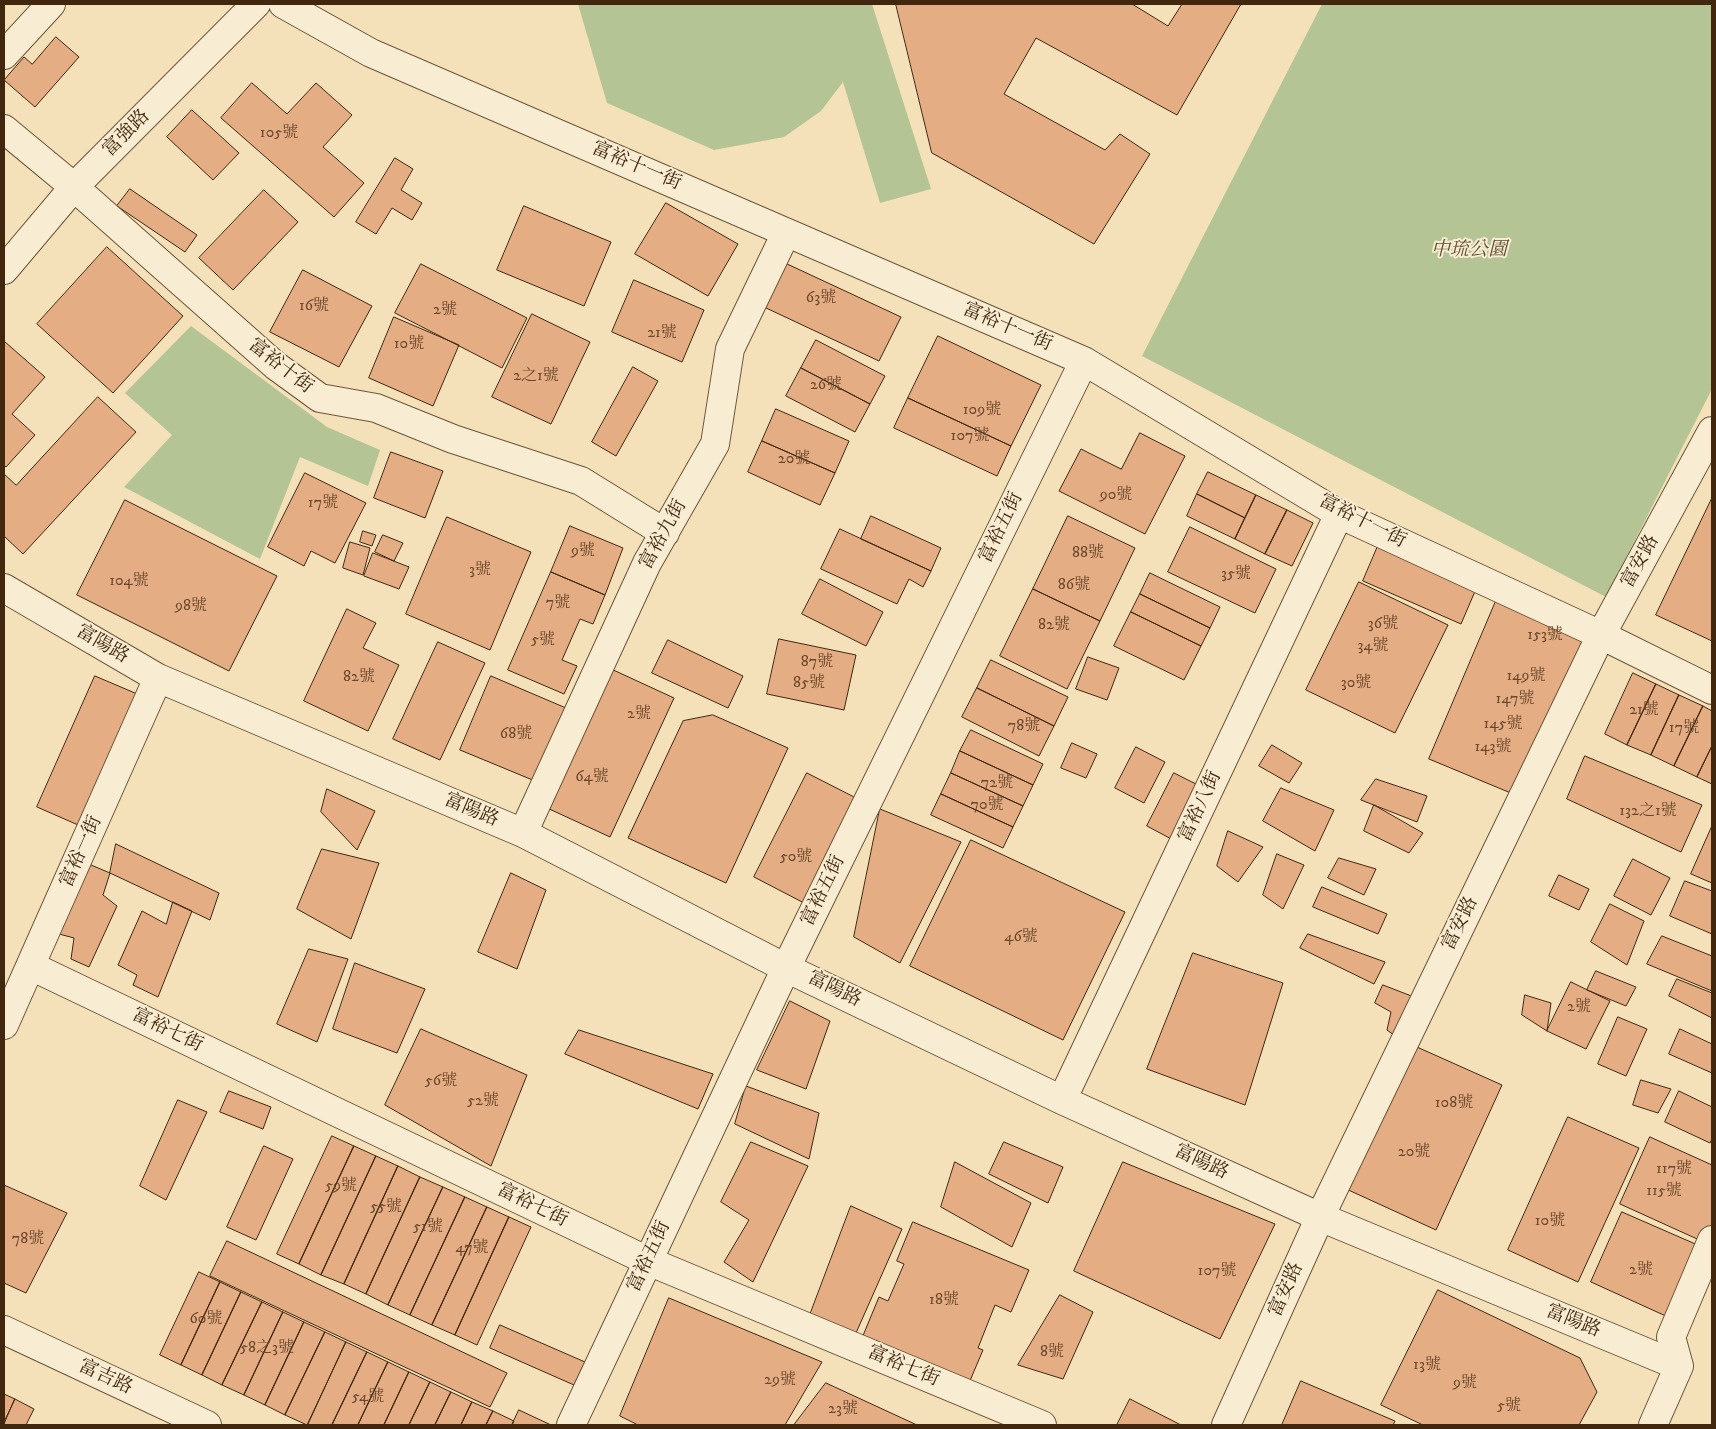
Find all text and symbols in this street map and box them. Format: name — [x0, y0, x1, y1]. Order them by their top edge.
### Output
street label: 富強路 — [99, 106, 155, 162]
house number: 105號 — [260, 124, 298, 144]
street label: 富裕十一街 — [588, 138, 684, 196]
park label: 中琉公園 — [1431, 240, 1507, 262]
house number: 63號 — [806, 289, 836, 309]
house number: 16號 — [299, 297, 329, 317]
street label: 富裕十一街 — [959, 299, 1055, 357]
house number: 2號 — [433, 301, 457, 321]
house number: 21號 — [647, 324, 677, 344]
street label: 富裕十街 — [243, 335, 317, 399]
house number: 10號 — [394, 335, 424, 355]
house number: 2之1號 — [513, 367, 559, 387]
house number: 26號 — [810, 376, 842, 396]
house number: 109號 — [963, 401, 1001, 421]
house number: 107號 — [951, 427, 989, 447]
house number: 20號 — [778, 450, 810, 470]
house number: 90號 — [1100, 486, 1132, 506]
street label: 富裕五街 — [975, 489, 1029, 567]
street label: 富裕十一街 — [1315, 490, 1409, 554]
house number: 17號 — [308, 494, 338, 514]
street label: 富裕九街 — [636, 496, 692, 574]
street label: 富安路 — [1617, 532, 1665, 592]
house number: 9號 — [571, 542, 595, 562]
house number: 88號 — [1072, 544, 1104, 564]
house number: 3號 — [469, 561, 491, 581]
house number: 35號 — [1221, 565, 1251, 585]
house number: 104號 — [109, 572, 149, 592]
house number: 86號 — [1058, 576, 1090, 596]
house number: 7號 — [546, 594, 570, 614]
house number: 98號 — [175, 597, 207, 617]
house number: 36號 — [1368, 615, 1398, 635]
house number: 82號 — [1038, 616, 1070, 636]
street label: 富陽路 — [72, 621, 132, 669]
house number: 153號 — [1527, 626, 1563, 646]
house number: 5號 — [531, 631, 555, 651]
house number: 34號 — [1357, 637, 1389, 657]
house number: 87號 — [801, 653, 833, 673]
house number: 149號 — [1506, 667, 1546, 687]
house number: 82號 — [343, 668, 375, 688]
house number: 85號 — [793, 674, 825, 694]
house number: 30號 — [1341, 674, 1371, 694]
house number: 147號 — [1496, 690, 1534, 710]
house number: 21號 — [1629, 701, 1659, 721]
house number: 2號 — [627, 705, 651, 725]
house number: 145號 — [1484, 715, 1522, 735]
house number: 78號 — [1008, 717, 1040, 737]
house number: 17號 — [1669, 719, 1699, 739]
house number: 68號 — [500, 725, 532, 745]
house number: 143號 — [1474, 738, 1512, 758]
house number: 64號 — [575, 768, 609, 788]
street label: 富裕八街 — [1175, 768, 1227, 846]
house number: 72號 — [981, 774, 1013, 794]
street label: 富陽路 — [440, 789, 502, 833]
house number: 70號 — [970, 796, 1004, 816]
house number: 132之1號 — [1619, 802, 1677, 822]
street label: 富裕一街 — [56, 813, 108, 891]
house number: 50號 — [780, 848, 812, 868]
street label: 富裕五街 — [797, 852, 851, 930]
street label: 富安路 — [1438, 893, 1484, 955]
house number: 46號 — [1004, 928, 1038, 948]
street label: 富陽路 — [803, 967, 865, 1013]
house number: 2號 — [1567, 998, 1591, 1018]
street label: 富裕七街 — [128, 1004, 206, 1058]
house number: 56號 — [425, 1072, 457, 1092]
house number: 52號 — [467, 1092, 499, 1112]
house number: 108號 — [1435, 1094, 1473, 1114]
street label: 富陽路 — [1170, 1141, 1232, 1185]
house number: 20號 — [1398, 1143, 1430, 1163]
house number: 117號 — [1656, 1160, 1692, 1180]
house number: 59號 — [325, 1177, 357, 1197]
street label: 富裕七街 — [493, 1179, 571, 1233]
house number: 115號 — [1646, 1182, 1682, 1202]
house number: 55號 — [370, 1198, 402, 1218]
house number: 10號 — [1535, 1212, 1565, 1232]
house number: 51號 — [413, 1218, 443, 1238]
street label: 富裕五街 — [624, 1218, 676, 1296]
house number: 78號 — [12, 1230, 44, 1250]
house number: 47號 — [455, 1239, 489, 1259]
street label: 富安路 — [1265, 1259, 1309, 1321]
house number: 2號 — [1629, 1261, 1653, 1281]
house number: 107號 — [1198, 1262, 1236, 1282]
house number: 18號 — [929, 1291, 959, 1311]
street label: 富陽路 — [1542, 1301, 1604, 1343]
house number: 60號 — [190, 1310, 222, 1330]
house number: 58之3號 — [240, 1339, 294, 1359]
street label: 富裕七街 — [864, 1342, 942, 1392]
house number: 8號 — [1040, 1343, 1064, 1363]
street label: 富吉路 — [74, 1356, 136, 1400]
house number: 13號 — [1413, 1356, 1441, 1376]
house number: 29號 — [764, 1371, 796, 1391]
house number: 9號 — [1453, 1374, 1477, 1394]
house number: 54號 — [352, 1388, 384, 1408]
house number: 5號 — [1497, 1397, 1521, 1417]
house number: 23號 — [828, 1400, 858, 1420]

